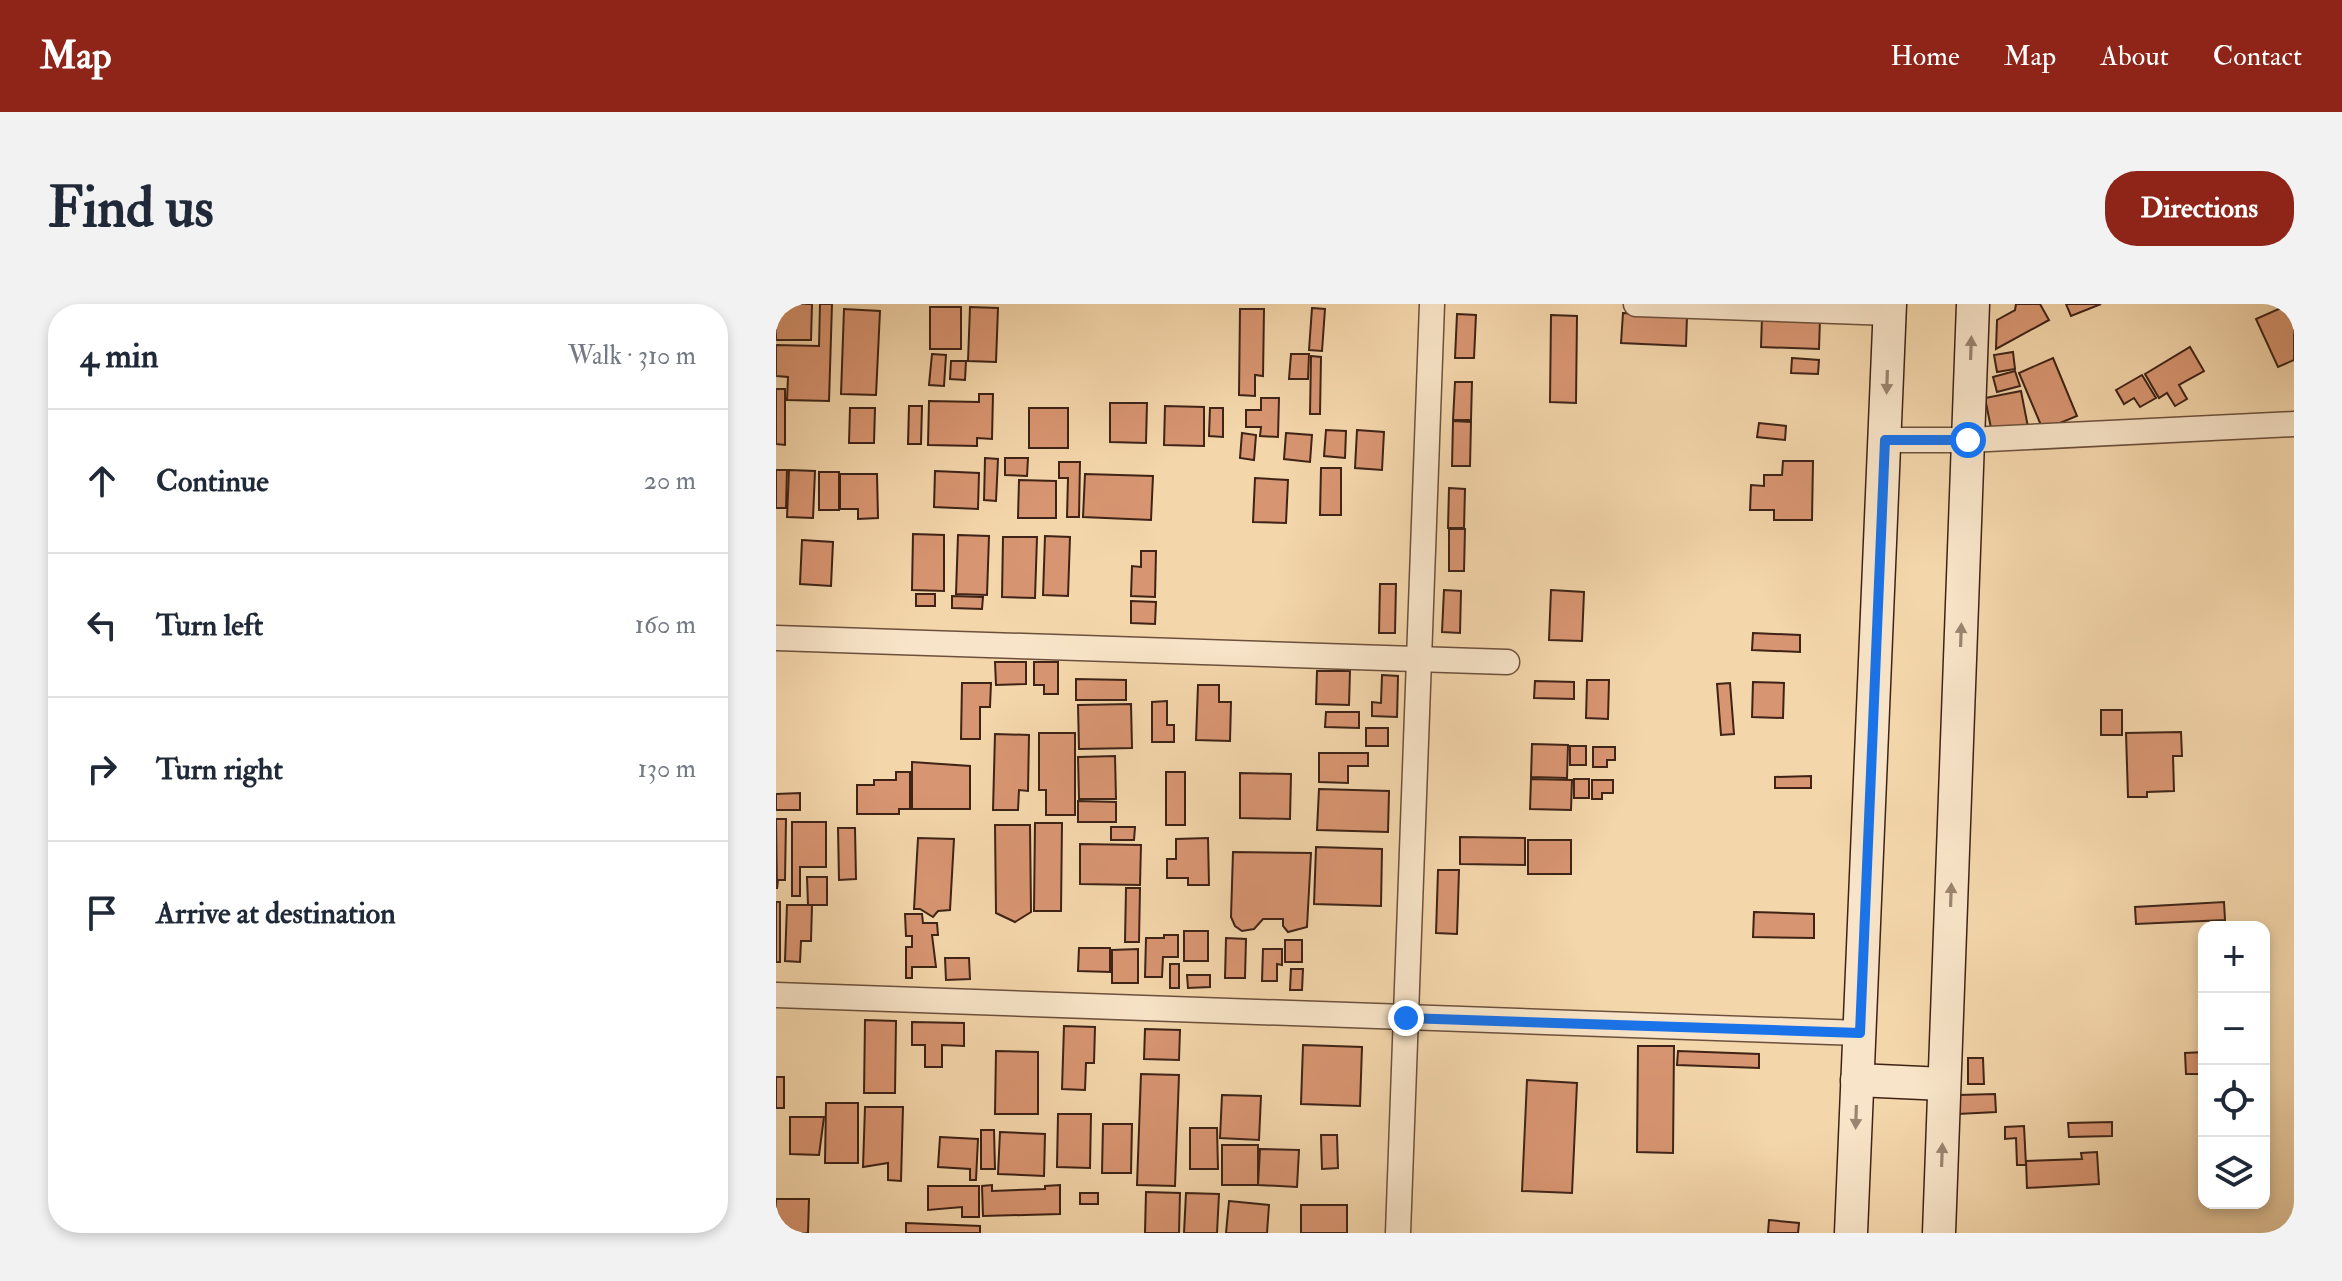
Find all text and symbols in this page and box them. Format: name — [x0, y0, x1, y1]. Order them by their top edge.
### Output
text: Map — [40, 32, 111, 80]
text: Home — [1890, 39, 1960, 74]
text: Map — [2004, 39, 2056, 74]
text: About — [2100, 39, 2169, 74]
text: Contact — [2213, 39, 2302, 74]
button: Directions — [2105, 171, 2294, 246]
text: Find us — [48, 173, 214, 244]
text: 4 min — [80, 335, 158, 378]
one-way arrow — [1965, 335, 1978, 360]
text: Walk · 310 m — [568, 340, 696, 372]
one-way arrow — [1880, 370, 1893, 395]
route start — [1950, 422, 1986, 458]
icon: ahead — [80, 459, 124, 503]
text: Continue — [156, 463, 269, 500]
text: 20 m — [644, 465, 696, 497]
icon: left — [80, 603, 124, 647]
text: Turn left — [156, 607, 263, 644]
text: 160 m — [635, 609, 696, 641]
one-way arrow — [1954, 622, 1967, 647]
icon: right — [80, 747, 124, 791]
text: Turn right — [156, 751, 283, 788]
text: 130 m — [638, 753, 696, 785]
one-way arrow — [1945, 882, 1958, 907]
icon: arrive — [80, 891, 124, 935]
text: Arrive at destination — [156, 895, 396, 932]
map controls — [2198, 921, 2270, 1209]
button: + — [2198, 921, 2270, 993]
button: − — [2198, 993, 2270, 1065]
route end — [1388, 1000, 1424, 1036]
button: locate — [2198, 1065, 2270, 1137]
one-way arrow — [1849, 1105, 1862, 1130]
button: layers — [2198, 1137, 2270, 1209]
one-way arrow — [1935, 1142, 1948, 1167]

